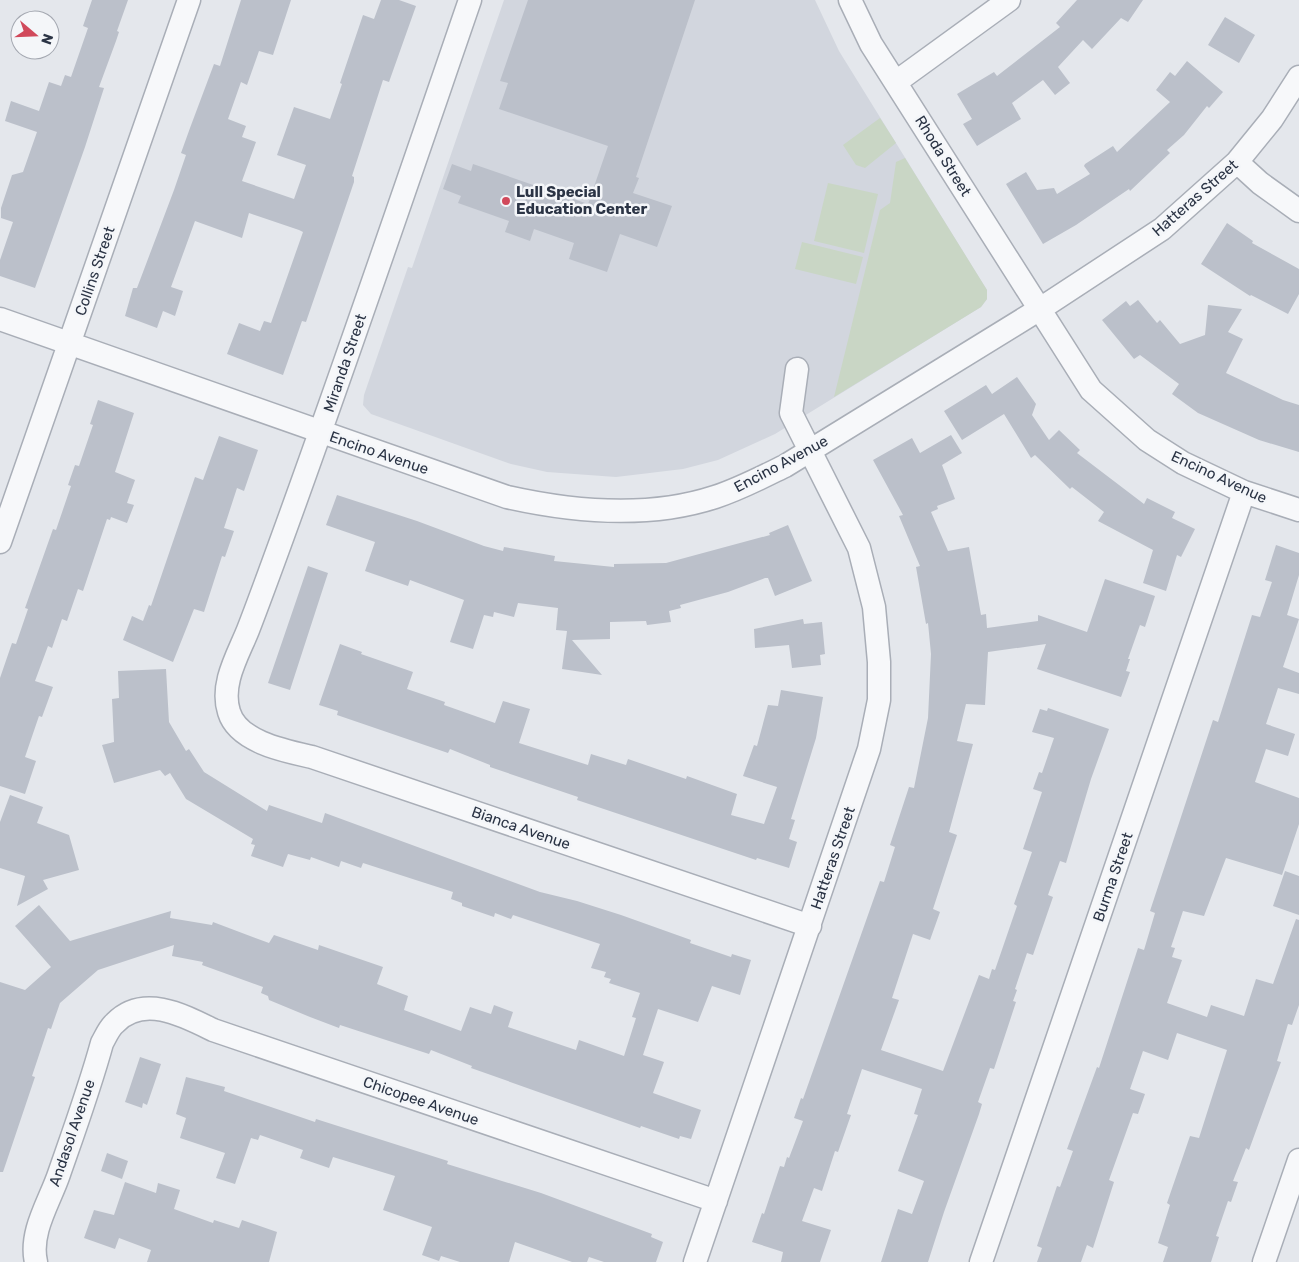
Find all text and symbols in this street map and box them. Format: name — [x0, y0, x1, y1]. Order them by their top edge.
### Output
north arrow — [10, 10, 60, 60]
text: N — [37, 32, 56, 47]
street label: Rhoda Street — [911, 112, 975, 200]
street label: Hatteras Street — [1148, 156, 1242, 240]
place label: Lull Special Education Center — [516, 183, 647, 218]
marker: Lull Special Education Center — [500, 195, 512, 207]
street label: Collins Street — [71, 224, 119, 318]
street label: Miranda Street — [320, 311, 370, 414]
street label: Encino Avenue — [327, 428, 431, 478]
street label: Encino Avenue — [731, 432, 831, 496]
street label: Encino Avenue — [1168, 447, 1270, 507]
street label: Bianca Avenue — [469, 803, 573, 853]
street label: Hatteras Street — [807, 804, 859, 912]
street label: Burma Street — [1089, 830, 1137, 924]
street label: Chicopee Avenue — [361, 1073, 481, 1129]
street label: Andasol Avenue — [45, 1077, 99, 1189]

